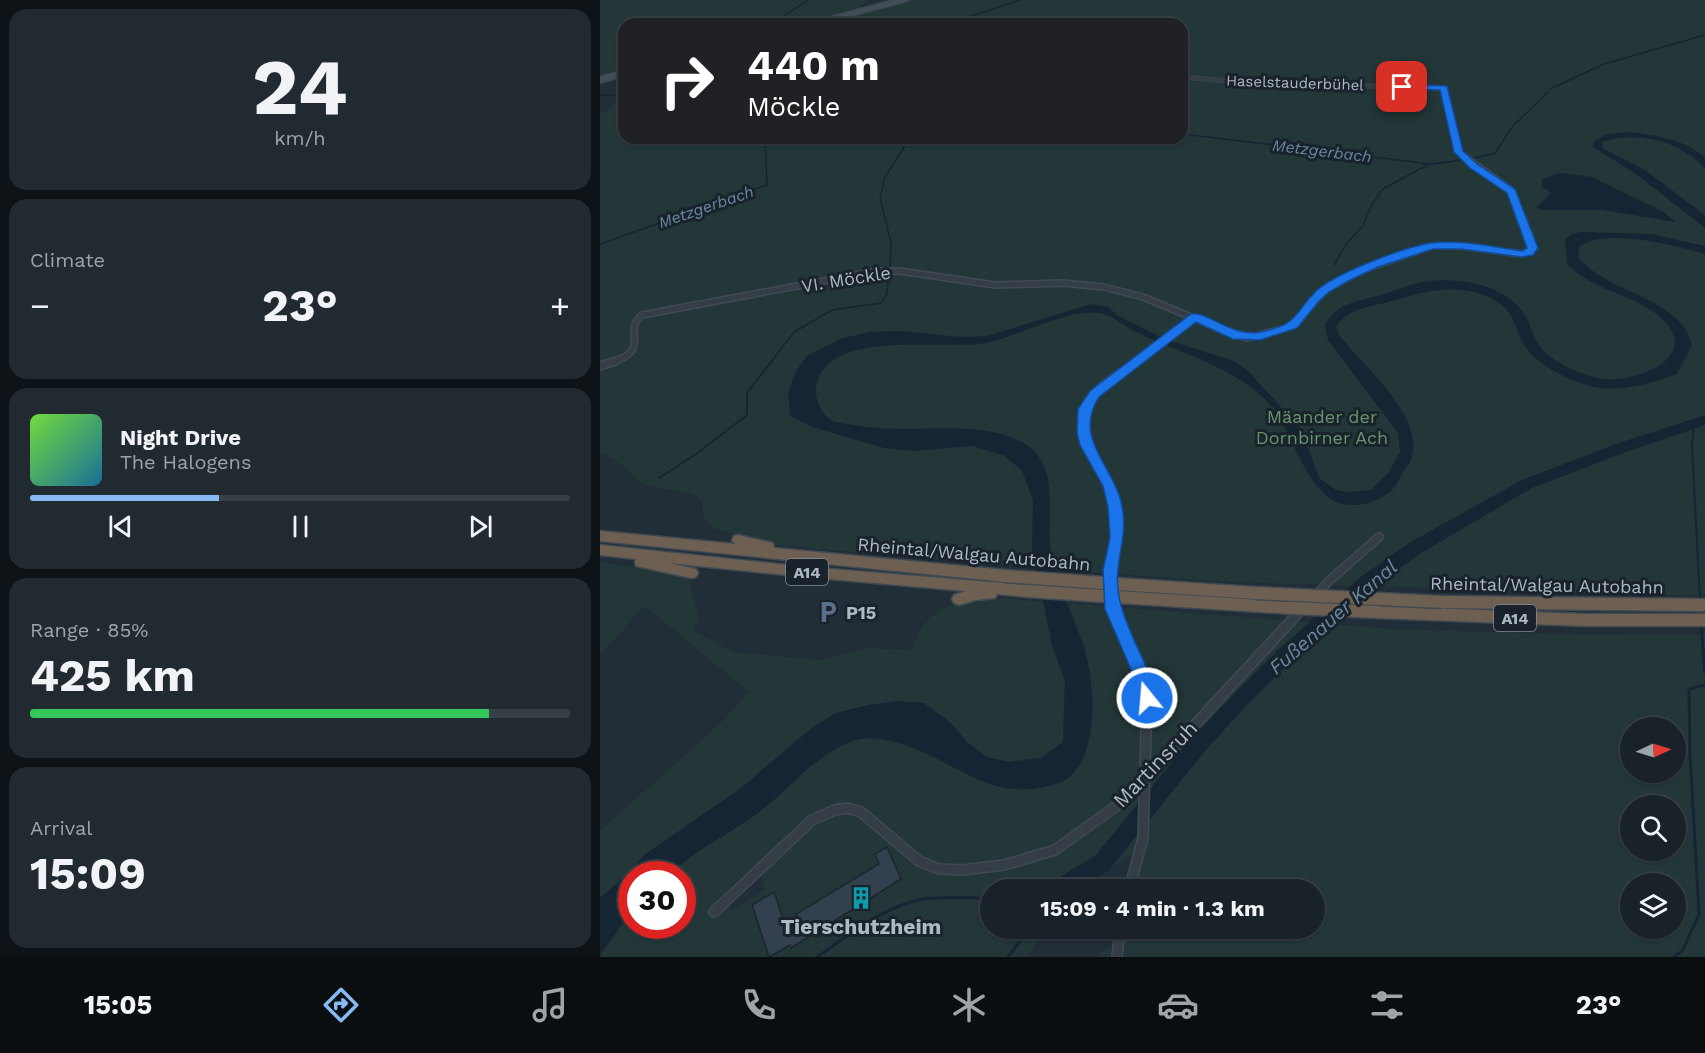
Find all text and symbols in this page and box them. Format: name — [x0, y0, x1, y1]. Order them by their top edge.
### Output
text: 24 — [252, 41, 348, 133]
text: 440 m — [747, 41, 880, 90]
icon: right — [648, 42, 726, 120]
pin — [1376, 61, 1427, 112]
icon: arrive — [1385, 70, 1418, 103]
street label: Haselstauderbühel — [1226, 72, 1365, 94]
text: Möckle — [747, 91, 840, 123]
text: km/h — [274, 126, 326, 150]
water label: Metzgerbach — [1271, 135, 1373, 167]
water label: Metzgerbach — [656, 182, 756, 232]
text: Climate — [30, 248, 105, 272]
street label: VI. Möckle — [800, 262, 892, 296]
text: 23° — [262, 279, 338, 332]
text: − — [30, 286, 50, 325]
text: + — [550, 286, 570, 325]
park label: Mäander der Dornbirner Ach — [1256, 406, 1388, 448]
text: Night Drive — [120, 425, 241, 450]
text: The Halogens — [120, 450, 252, 474]
icon: previous — [104, 510, 137, 543]
icon: pause — [284, 510, 317, 543]
icon: next — [464, 510, 497, 543]
street label: Rheintal/Walgau Autobahn — [857, 533, 1091, 575]
water label: Fußenauer Kanal — [1264, 555, 1402, 679]
road number: A14 — [786, 559, 828, 585]
street label: Rheintal/Walgau Autobahn — [1430, 572, 1664, 598]
parking icon: P15 — [815, 599, 841, 625]
place label: P15 — [846, 602, 876, 623]
road number: A14 — [1494, 605, 1536, 631]
text: Range · 85% — [30, 618, 148, 642]
text: 425 km — [30, 649, 195, 702]
position arrow — [1115, 666, 1179, 730]
street label: Martinsruh — [1108, 716, 1202, 812]
north arrow — [1620, 717, 1686, 783]
map controls — [1620, 717, 1686, 939]
button: search — [1620, 795, 1686, 861]
text: Arrival — [30, 816, 92, 840]
text: 15:09 — [30, 847, 146, 900]
speed limit sign: 30 — [618, 861, 696, 939]
button: layers — [1620, 873, 1686, 939]
building icon: Tierschutzheim — [848, 885, 874, 911]
text: 15:09 · 4 min · 1.3 km — [1040, 896, 1265, 921]
place label: Tierschutzheim — [781, 914, 941, 939]
icon: directions — [320, 984, 362, 1026]
icon: music — [529, 984, 571, 1026]
icon: phone — [738, 984, 780, 1026]
icon: climate — [948, 984, 990, 1026]
icon: car — [1157, 984, 1199, 1026]
icon: filters — [1366, 984, 1408, 1026]
text: 15:05 — [84, 989, 152, 1021]
text: 23° — [1576, 989, 1621, 1021]

